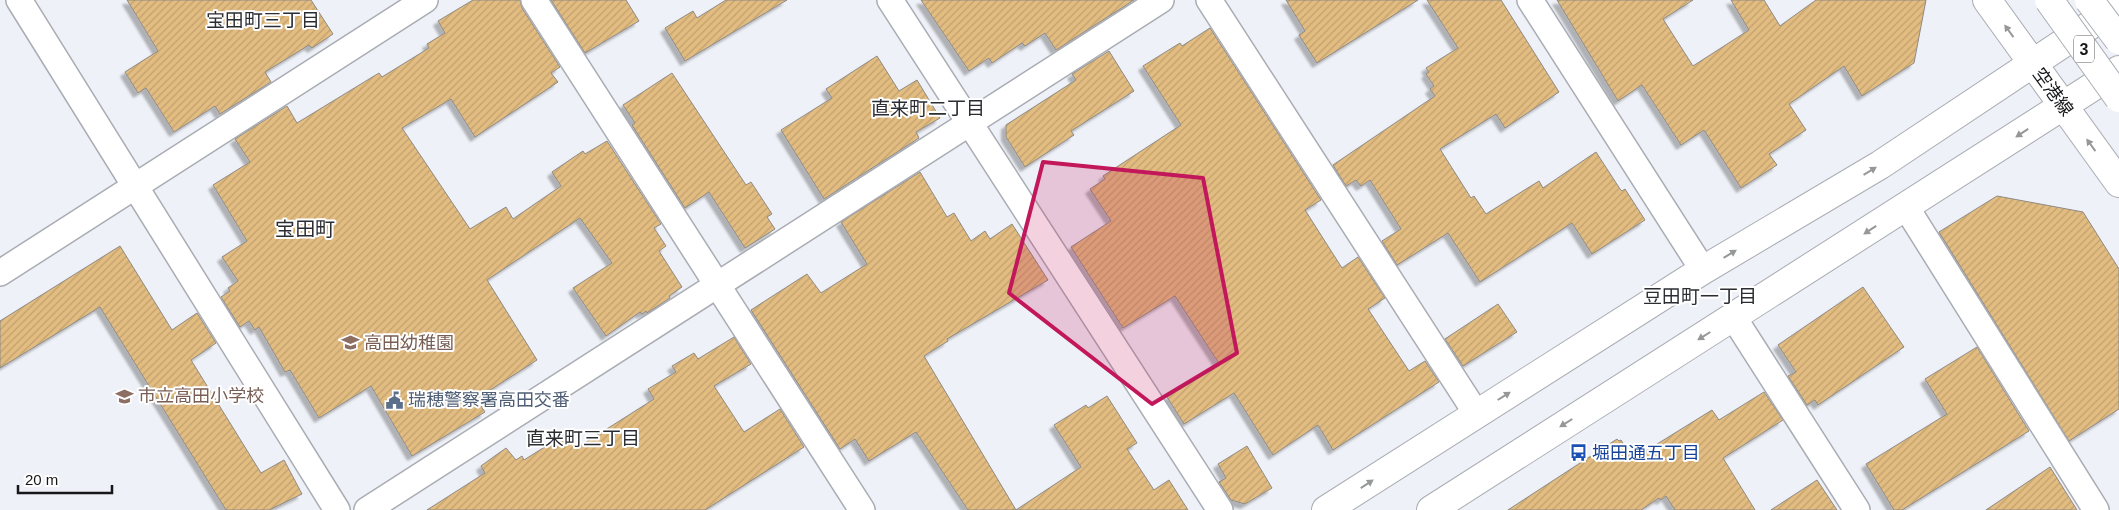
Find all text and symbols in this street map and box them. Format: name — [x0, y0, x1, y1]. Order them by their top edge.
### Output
district label: 宝田町三丁目 — [206, 10, 320, 31]
one-way arrow — [2004, 24, 2014, 38]
road number: 3 — [2074, 36, 2094, 62]
street label: 空港線 — [2029, 64, 2077, 120]
district label: 直来町二丁目 — [871, 98, 985, 119]
one-way arrow — [2015, 128, 2028, 138]
one-way arrow — [2086, 138, 2096, 152]
one-way arrow — [1864, 166, 1877, 175]
district label: 宝田町 — [275, 218, 335, 240]
one-way arrow — [1864, 225, 1877, 235]
one-way arrow — [1724, 249, 1737, 258]
district label: 豆田町一丁目 — [1643, 286, 1757, 307]
one-way arrow — [1697, 332, 1710, 341]
school or university icon: 高田幼稚園 — [340, 333, 360, 353]
place label: 高田幼稚園 — [364, 333, 454, 353]
school or university icon: 市立高田小学校 — [114, 386, 134, 406]
place label: 市立高田小学校 — [138, 386, 264, 406]
public building icon: 瑞穂警察署高田交番 — [384, 390, 404, 410]
place label: 瑞穂警察署高田交番 — [408, 390, 570, 410]
one-way arrow — [1497, 391, 1510, 401]
one-way arrow — [1560, 418, 1573, 428]
district label: 直来町三丁目 — [526, 428, 640, 449]
bus stop icon: 堀田通五丁目 — [1568, 443, 1588, 463]
place label: 堀田通五丁目 — [1592, 443, 1700, 463]
scale bar — [18, 462, 111, 494]
text: 20 m — [25, 471, 58, 488]
one-way arrow — [1360, 479, 1374, 488]

